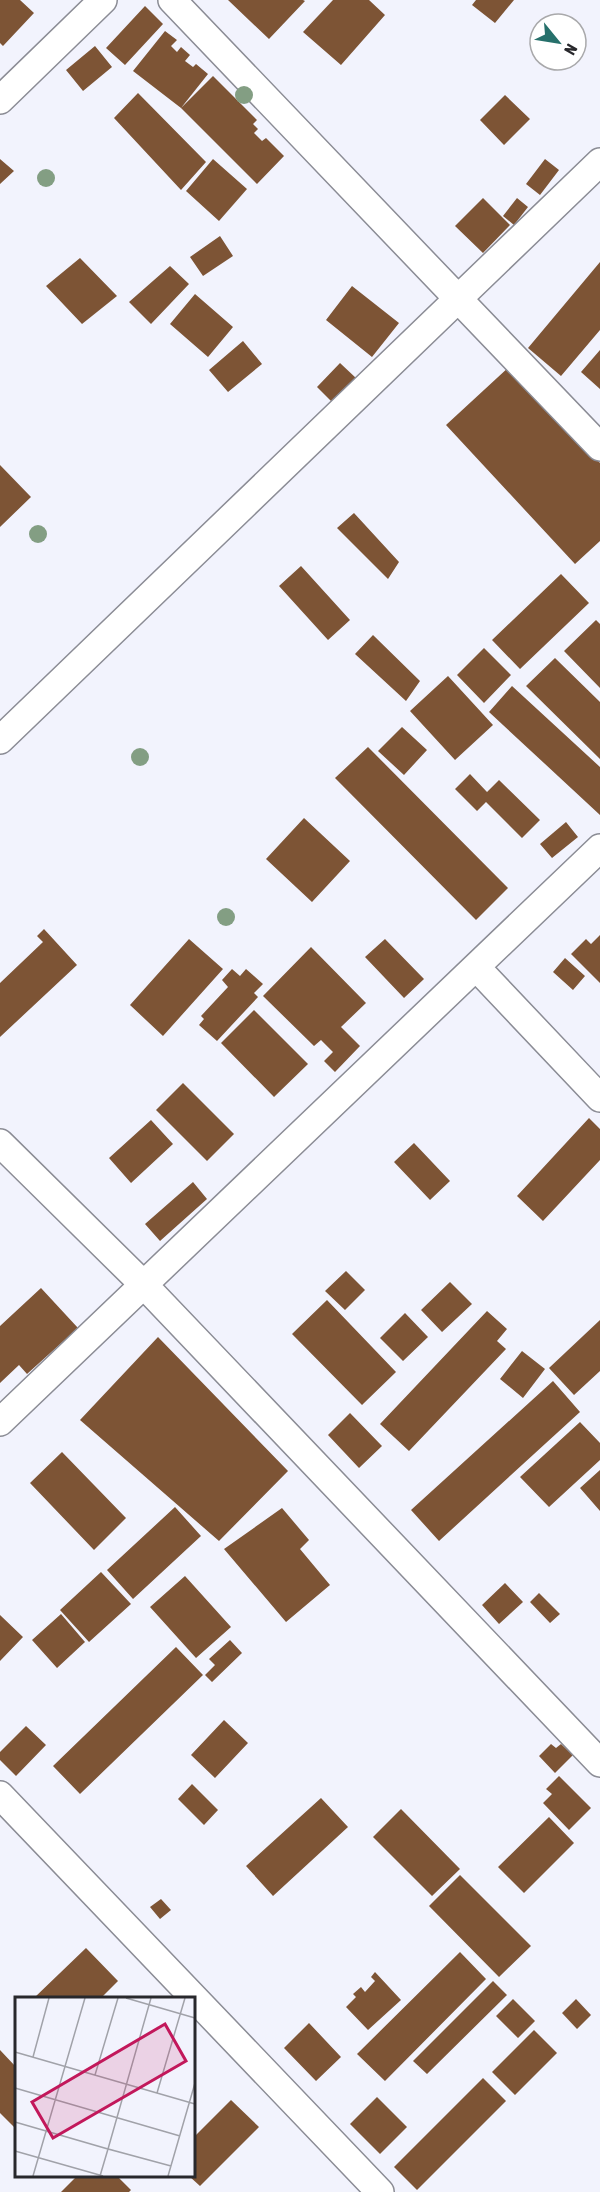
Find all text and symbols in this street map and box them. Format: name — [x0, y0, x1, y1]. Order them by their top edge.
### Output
north arrow — [528, 12, 588, 72]
text: N — [561, 41, 581, 58]
inset map — [15, 1997, 195, 2177]

